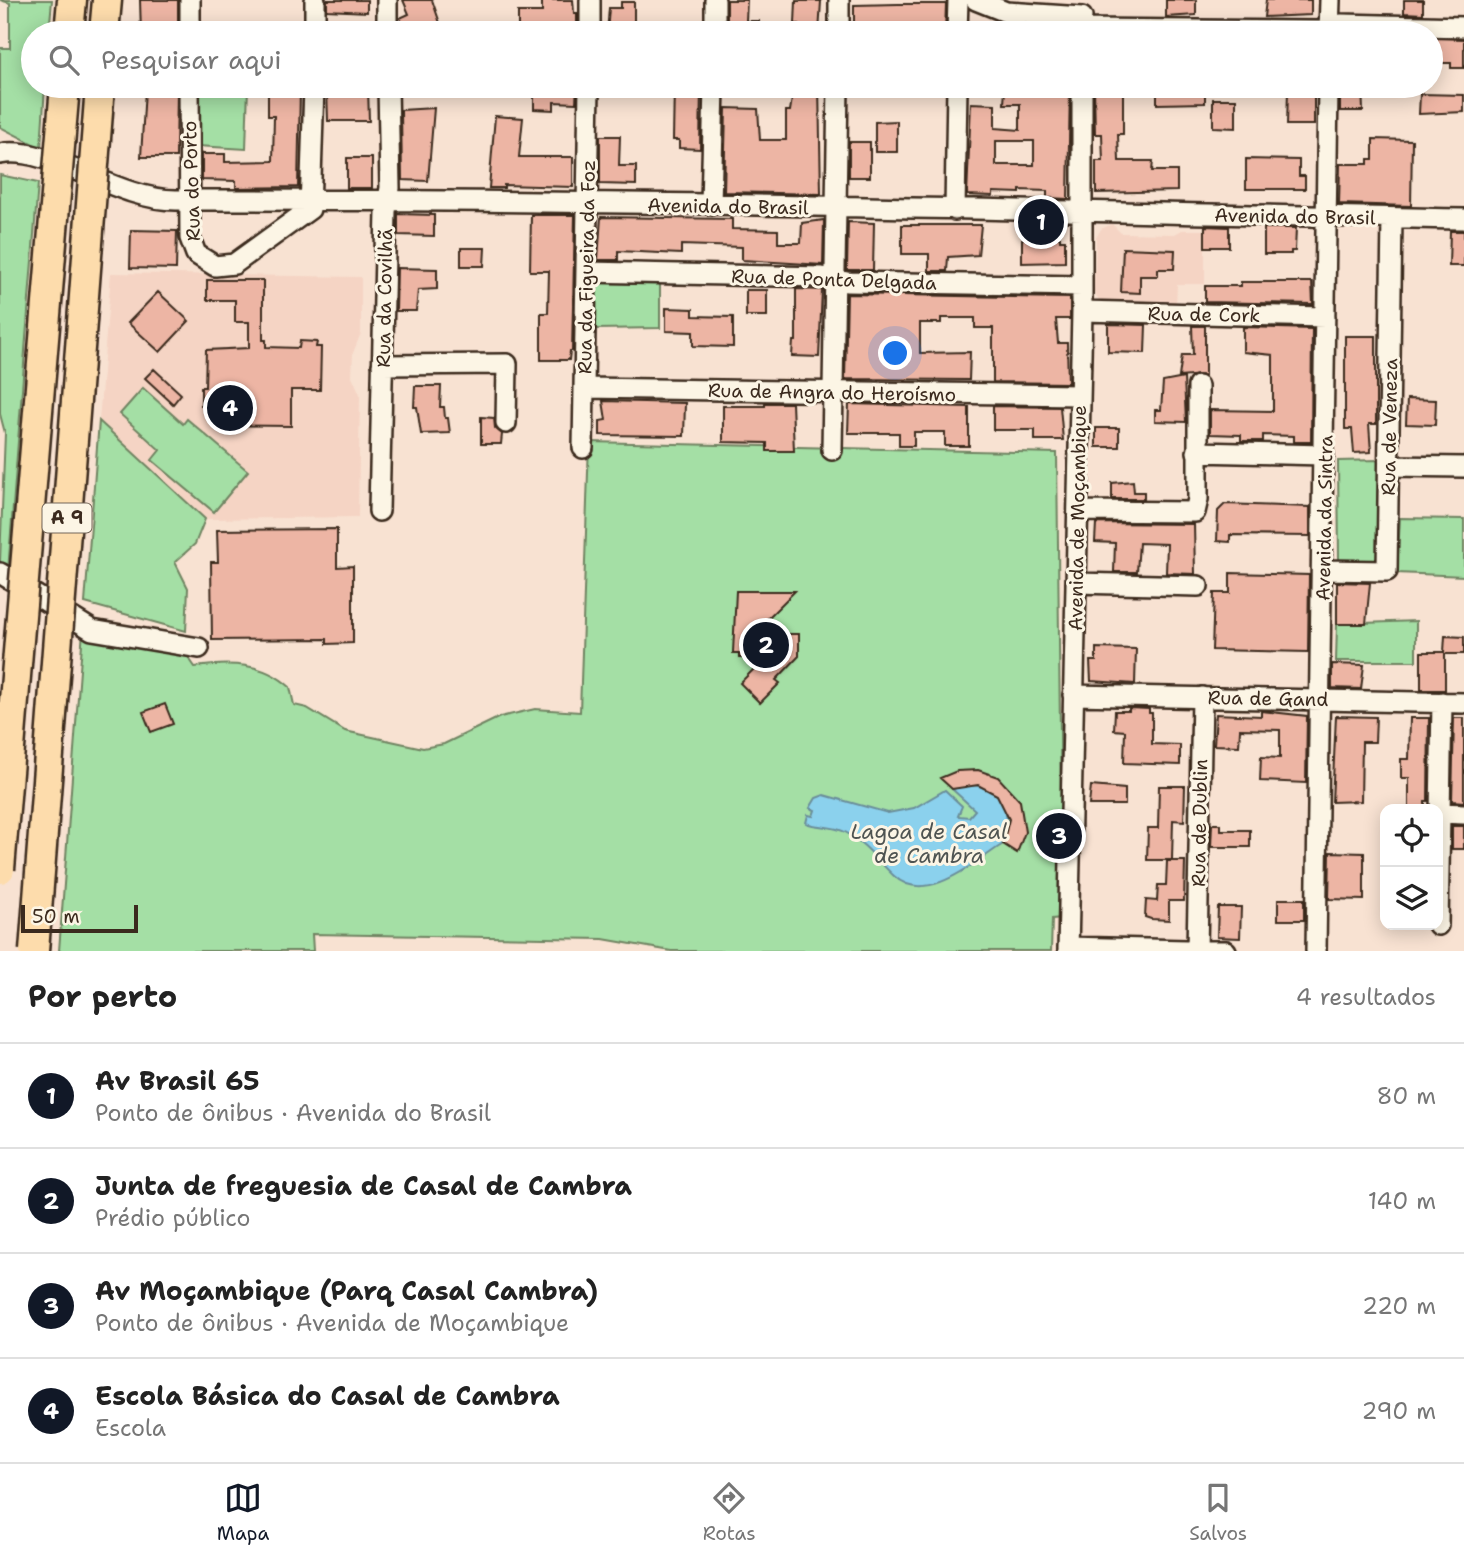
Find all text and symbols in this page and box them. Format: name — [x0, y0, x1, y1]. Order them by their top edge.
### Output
search box — [21, 21, 1443, 98]
icon: search — [45, 41, 83, 79]
text: Pesquisar aqui — [101, 42, 282, 77]
street label: Rua do Porto — [177, 120, 206, 242]
street label: Rua da Figueira da Foz — [572, 160, 601, 374]
street label: Avenida do Brasil — [647, 193, 809, 220]
pin: 1 — [1018, 196, 1064, 248]
street label: Avenida do Brasil — [1214, 203, 1376, 230]
street label: Rua da Covilhã — [371, 228, 398, 368]
street label: Rua de Ponta Delgada — [731, 263, 937, 296]
street label: Rua de Cork — [1147, 301, 1261, 328]
your location — [878, 336, 912, 370]
street label: Rua de Veneza — [1376, 358, 1403, 496]
street label: Rua de Angra do Heroísmo — [708, 378, 956, 407]
pin: 4 — [207, 382, 253, 434]
street label: Avenida de Moçambique — [1063, 405, 1092, 631]
street label: Avenida da Sintra — [1311, 435, 1338, 601]
road number: A 9 — [42, 504, 92, 532]
pin: 2 — [743, 619, 789, 671]
street label: Rua de Gand — [1207, 685, 1329, 712]
street label: Rua de Dublin — [1186, 759, 1213, 887]
map controls — [1380, 804, 1443, 930]
button: locate — [1380, 804, 1443, 867]
pin: 3 — [1036, 810, 1082, 862]
water label: Lagoa de Casal de Cambra — [850, 818, 1008, 870]
button: layers — [1380, 867, 1443, 930]
scale bar — [21, 902, 138, 934]
text: 50 m — [32, 904, 80, 929]
text: Por perto — [28, 976, 177, 1017]
text: 4 resultados — [1296, 982, 1436, 1012]
text: Av Brasil 65 — [95, 1063, 259, 1098]
text: 1 — [46, 1081, 56, 1111]
text: 80 m — [1377, 1081, 1436, 1111]
text: Ponto de ônibus · Avenida do Brasil — [95, 1098, 491, 1128]
text: Junta de freguesia de Casal de Cambra — [95, 1168, 632, 1203]
text: 2 — [43, 1186, 59, 1216]
text: 140 m — [1368, 1186, 1436, 1216]
text: Prédio público — [95, 1203, 250, 1233]
text: Av Moçambique (Parq Casal Cambra) — [95, 1273, 598, 1308]
text: 3 — [43, 1291, 59, 1321]
text: 220 m — [1362, 1291, 1436, 1321]
text: Ponto de ônibus · Avenida de Moçambique — [95, 1308, 569, 1338]
text: Escola Básica do Casal de Cambra — [95, 1378, 560, 1413]
text: 4 — [43, 1396, 59, 1426]
text: 290 m — [1362, 1396, 1436, 1426]
text: Escola — [95, 1413, 166, 1443]
tab: Mapa — [217, 1479, 269, 1546]
tab: Rotas — [703, 1479, 756, 1546]
tab: Salvos — [1189, 1479, 1247, 1546]

